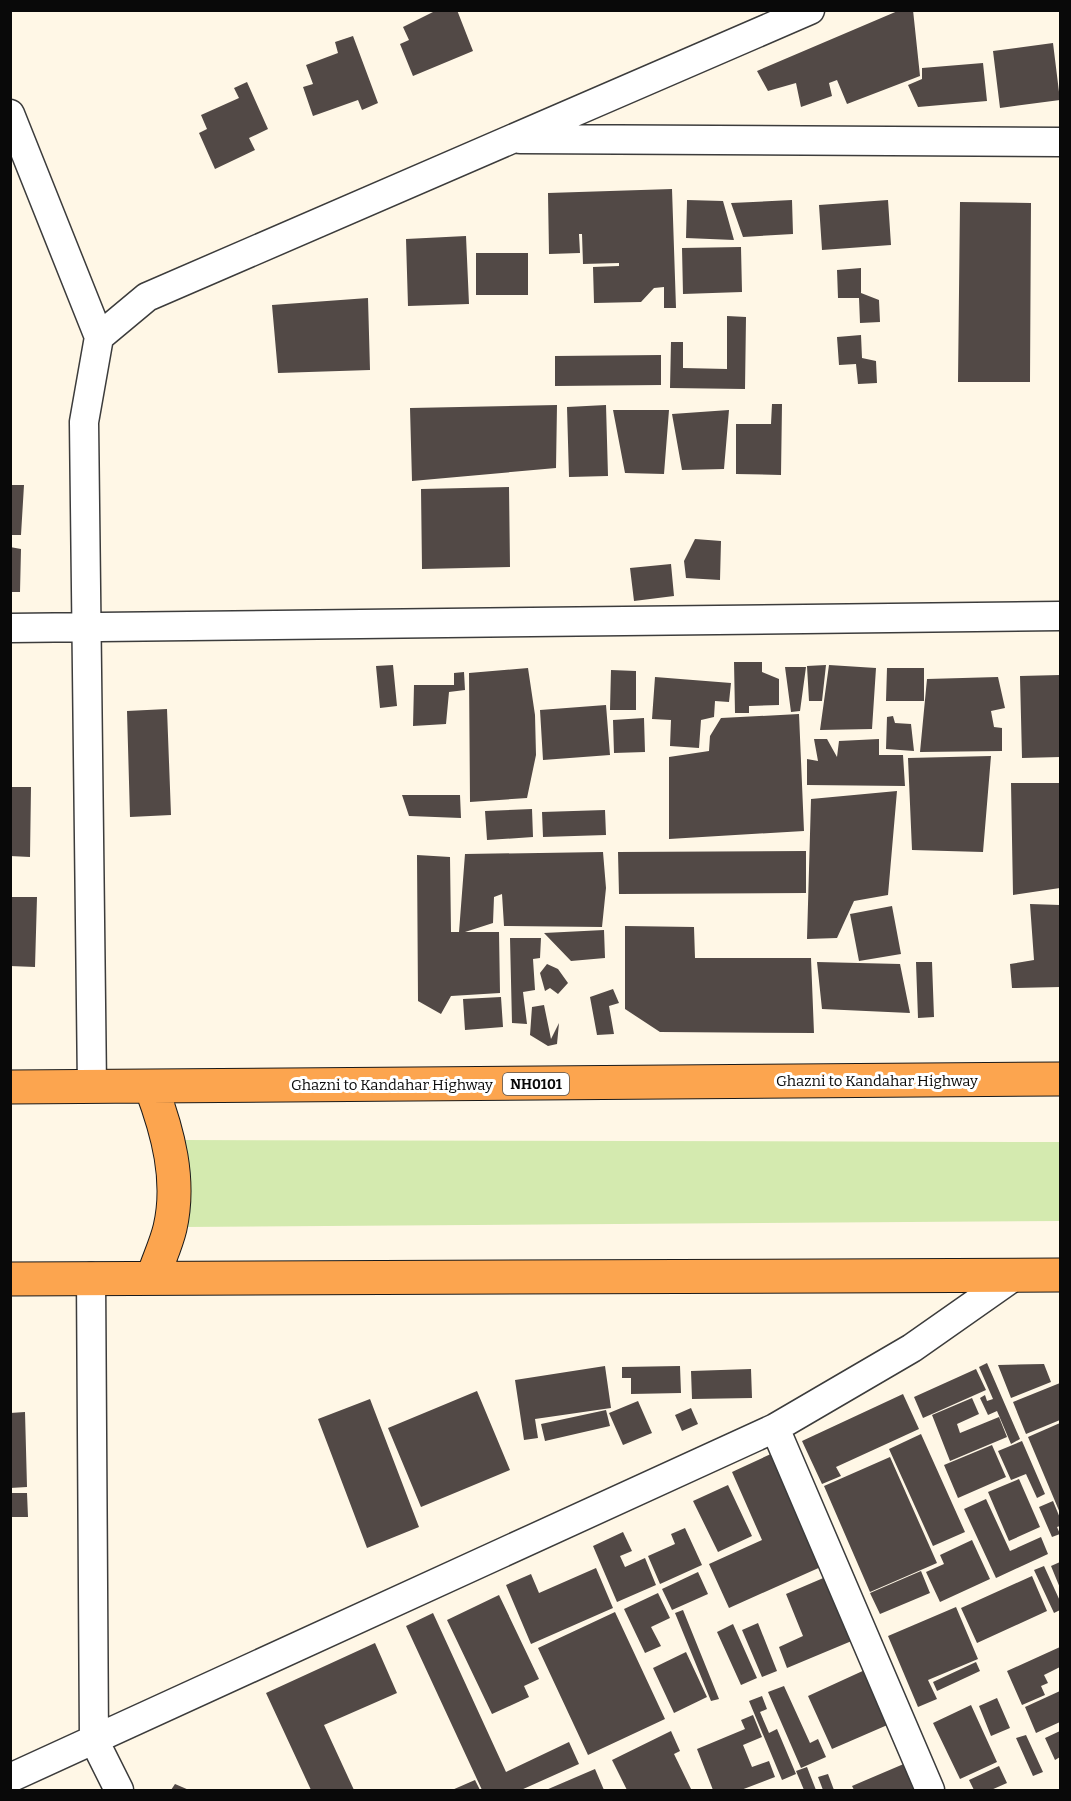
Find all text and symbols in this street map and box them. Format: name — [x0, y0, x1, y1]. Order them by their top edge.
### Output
street label: Ghazni to Kandahar Highway — [776, 1072, 978, 1090]
road number: NH0101 — [503, 1073, 569, 1095]
street label: Ghazni to Kandahar Highway — [291, 1076, 493, 1094]

